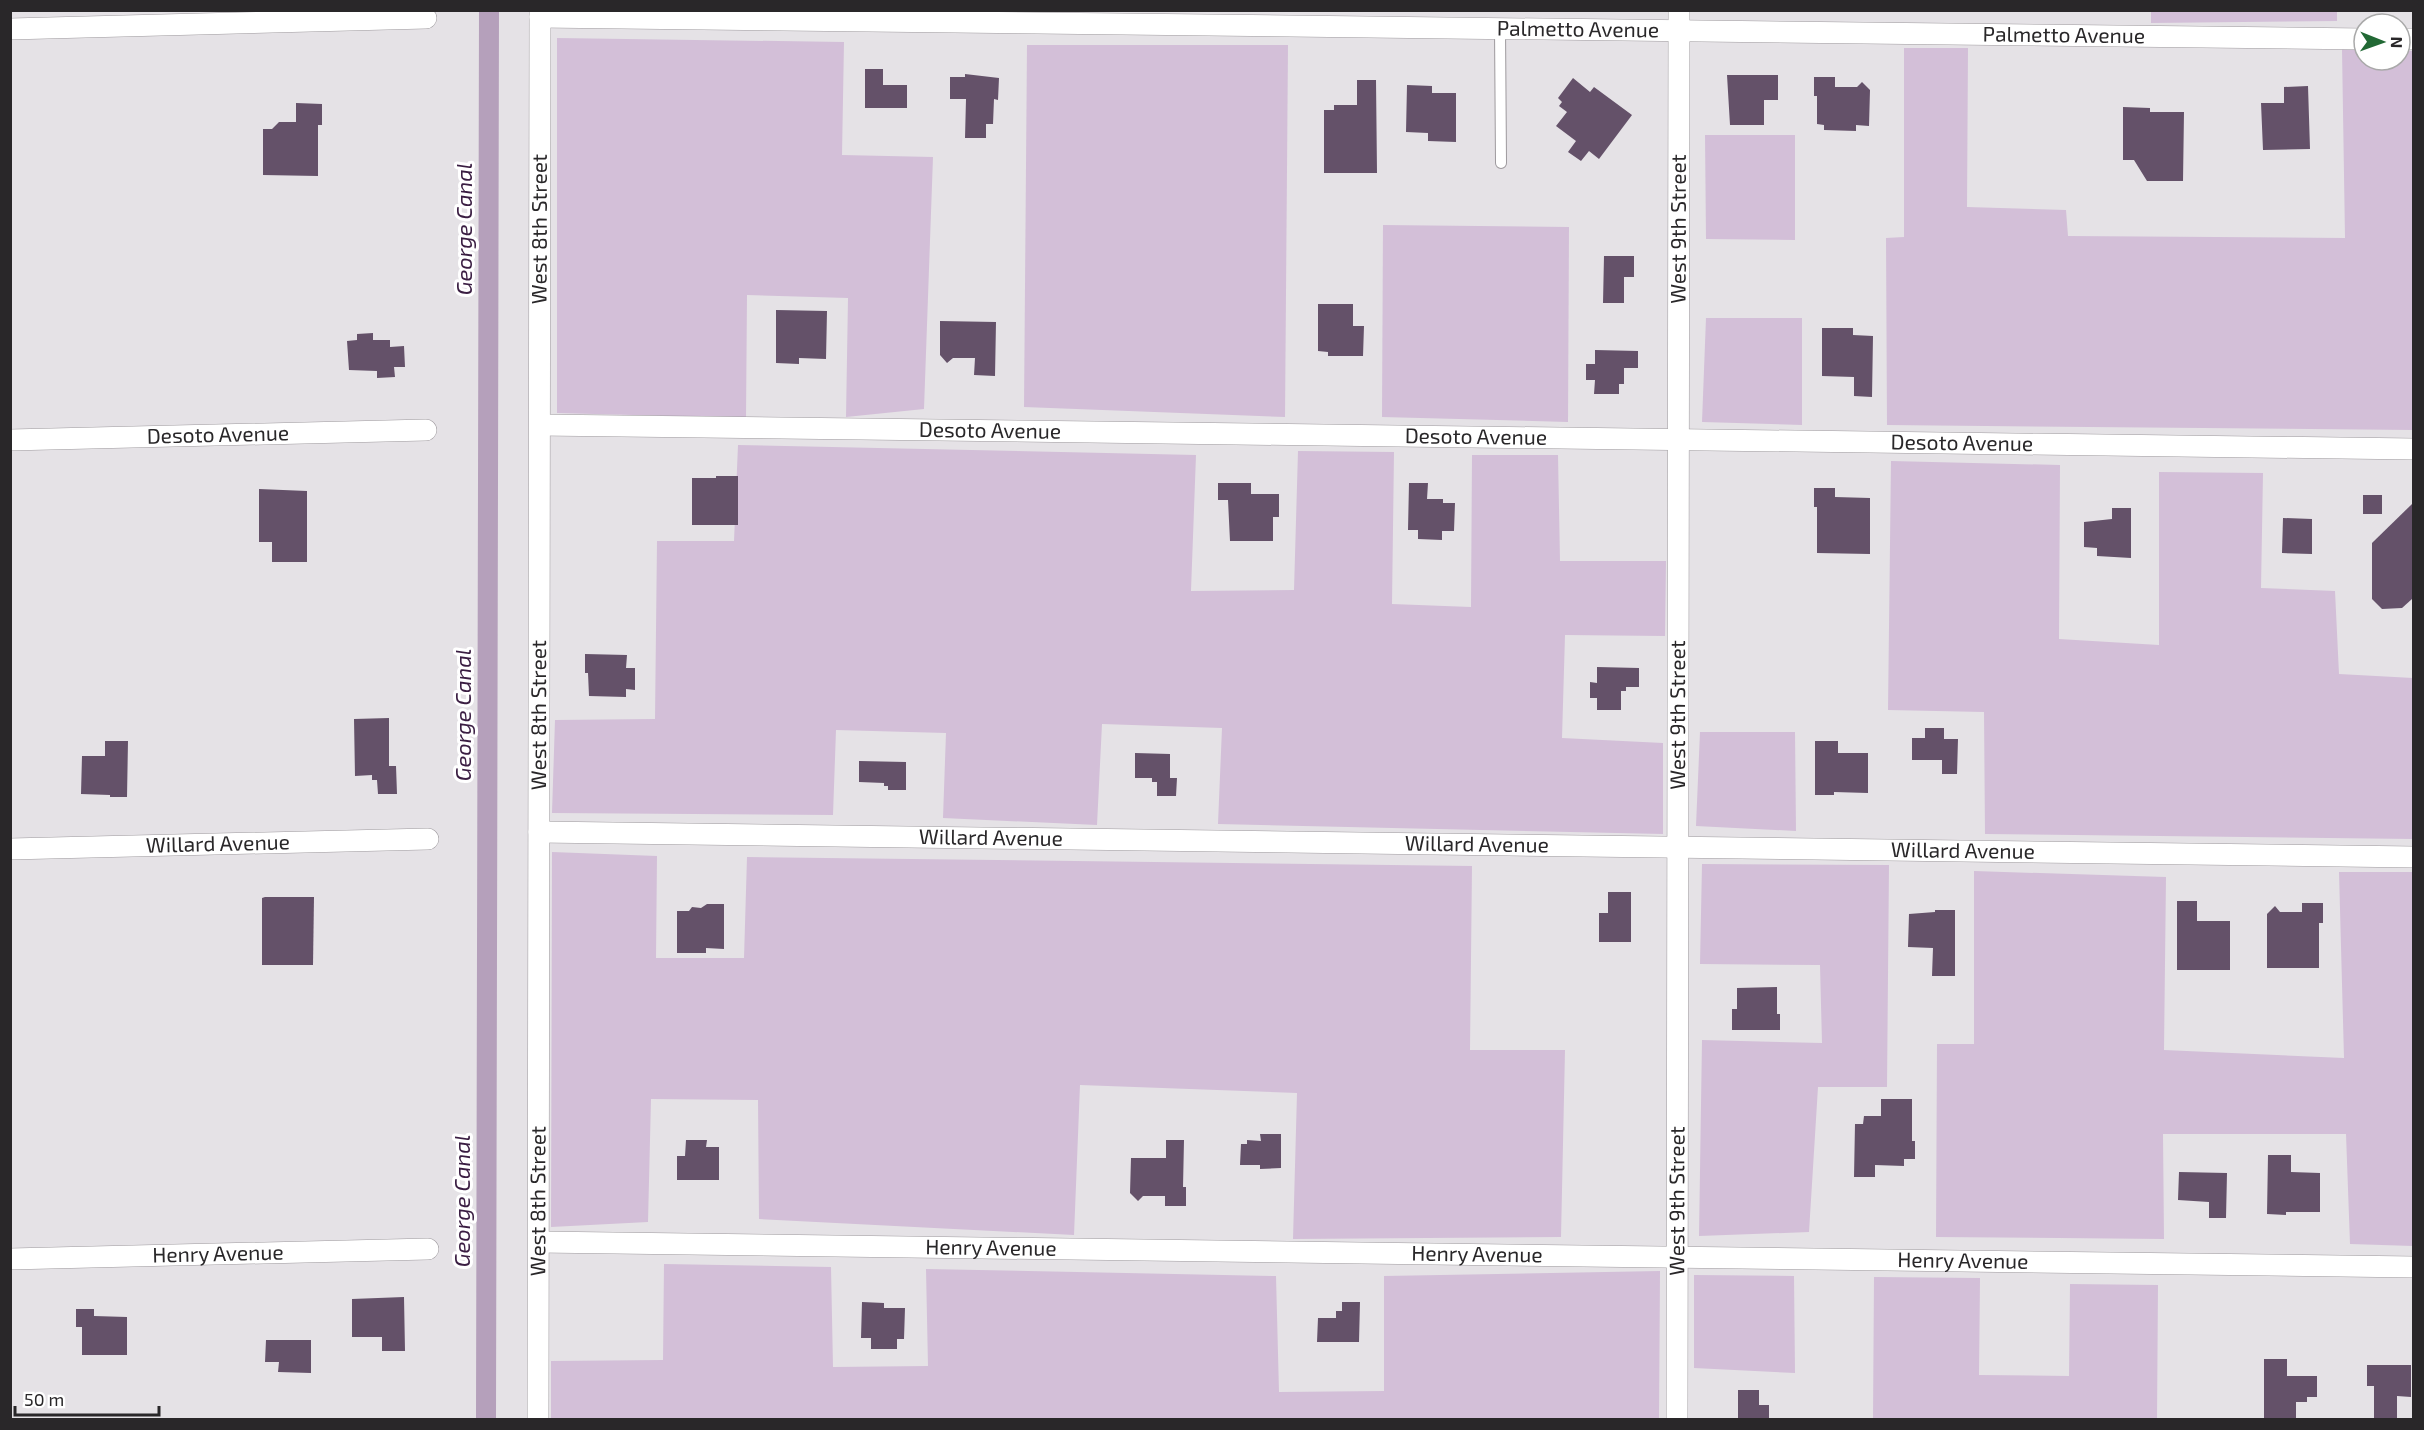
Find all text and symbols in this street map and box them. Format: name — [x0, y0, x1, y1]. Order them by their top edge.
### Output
north arrow — [2352, 12, 2412, 72]
street label: Palmetto Avenue — [1497, 15, 1659, 41]
street label: Palmetto Avenue — [1983, 20, 2145, 47]
text: N — [2388, 36, 2407, 48]
street label: West 8th Street — [526, 154, 551, 304]
street label: West 9th Street — [1665, 154, 1690, 304]
water label: George Canal — [450, 163, 476, 295]
street label: Desoto Avenue — [919, 416, 1061, 443]
street label: Desoto Avenue — [146, 419, 289, 448]
street label: Desoto Avenue — [1405, 422, 1547, 449]
street label: Desoto Avenue — [1891, 428, 2033, 455]
street label: West 8th Street — [525, 640, 550, 790]
street label: West 9th Street — [1664, 640, 1689, 790]
water label: George Canal — [449, 649, 475, 781]
street label: Willard Avenue — [919, 823, 1063, 850]
street label: Willard Avenue — [146, 828, 290, 857]
street label: Willard Avenue — [1405, 830, 1549, 856]
street label: Willard Avenue — [1891, 836, 2035, 863]
street label: West 8th Street — [524, 1126, 549, 1276]
street label: West 9th Street — [1663, 1126, 1688, 1276]
water label: George Canal — [448, 1135, 474, 1267]
street label: Henry Avenue — [925, 1233, 1057, 1260]
street label: Henry Avenue — [152, 1238, 284, 1267]
street label: Henry Avenue — [1411, 1240, 1543, 1266]
street label: Henry Avenue — [1897, 1246, 2029, 1273]
scale bar — [15, 1379, 159, 1417]
text: 50 m — [24, 1388, 64, 1410]

